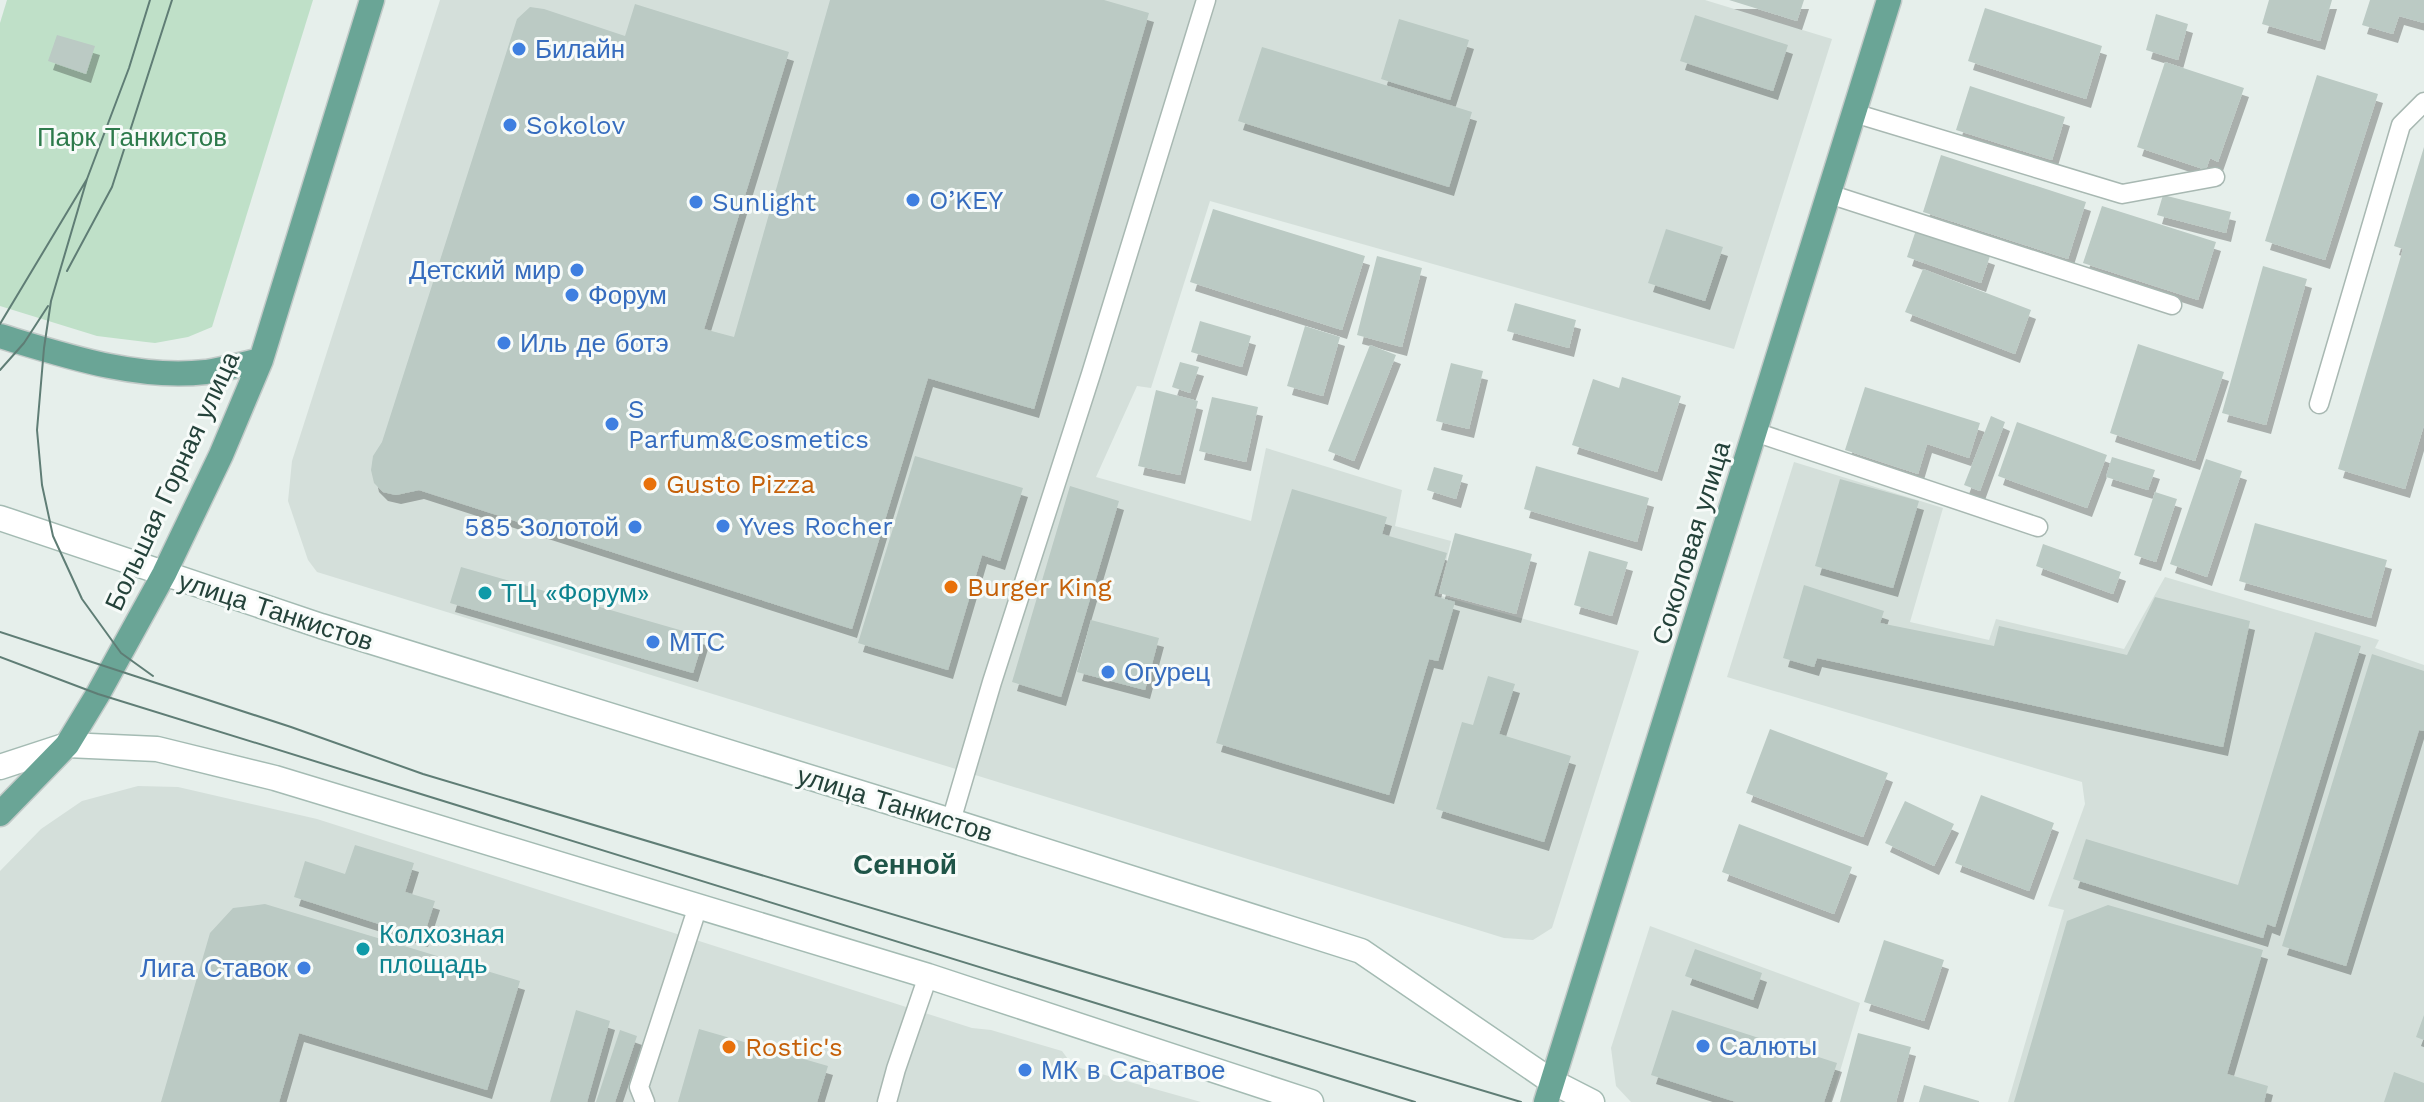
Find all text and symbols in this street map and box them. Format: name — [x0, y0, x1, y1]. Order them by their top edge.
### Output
place label: Билайн — [535, 34, 625, 64]
marker: Билайн — [510, 40, 528, 58]
place label: Sokolov — [526, 110, 626, 140]
marker: Sokolov — [501, 116, 519, 134]
park label: Парк Танкистов — [37, 122, 227, 152]
place label: O’KEY — [929, 185, 1003, 215]
place label: Sunlight — [712, 187, 816, 217]
marker: O’KEY — [904, 191, 922, 209]
marker: Sunlight — [687, 193, 705, 211]
place label: Детский мир — [409, 255, 561, 285]
marker: Детский мир — [568, 261, 586, 279]
place label: Форум — [588, 280, 667, 310]
marker: Форум — [563, 286, 581, 304]
place label: Иль де ботэ — [520, 328, 669, 358]
marker: Иль де ботэ — [495, 334, 513, 352]
street label: Большая Горная улица — [99, 346, 246, 615]
place label: S Parfum&Cosmetics — [628, 394, 869, 454]
marker: S Parfum&Cosmetics — [603, 415, 621, 433]
street label: Соколовая улица — [1646, 437, 1736, 648]
place label: Gusto Pizza — [666, 469, 815, 499]
marker: Gusto Pizza — [641, 475, 659, 493]
place label: Yves Rocher — [739, 511, 893, 541]
place label: 585 Золотой — [464, 512, 619, 542]
marker: Yves Rocher — [714, 517, 732, 535]
marker: 585 Золотой — [626, 518, 644, 536]
street label: улица Танкистов — [175, 565, 377, 657]
place label: Burger King — [967, 572, 1112, 602]
place label: ТЦ «Форум» — [501, 578, 650, 608]
marker: Burger King — [942, 578, 960, 596]
marker: ТЦ «Форум» — [476, 584, 494, 602]
place label: МТС — [669, 627, 725, 657]
marker: МТС — [644, 633, 662, 651]
place label: Огурец — [1124, 657, 1210, 687]
marker: Огурец — [1099, 663, 1117, 681]
street label: улица Танкистов — [794, 760, 996, 848]
district label: Сенной — [853, 848, 957, 881]
place label: Колхозная площадь — [379, 919, 505, 979]
marker: Колхозная площадь — [354, 940, 372, 958]
place label: Лига Ставок — [140, 953, 289, 983]
marker: Лига Ставок — [295, 959, 313, 977]
place label: Салюты — [1719, 1031, 1817, 1061]
place label: Rostic's — [745, 1032, 843, 1062]
marker: Салюты — [1694, 1037, 1712, 1055]
marker: Rostic's — [720, 1038, 738, 1056]
place label: МК в Саратвое — [1041, 1055, 1226, 1085]
marker: МК в Саратвое — [1016, 1061, 1034, 1079]

